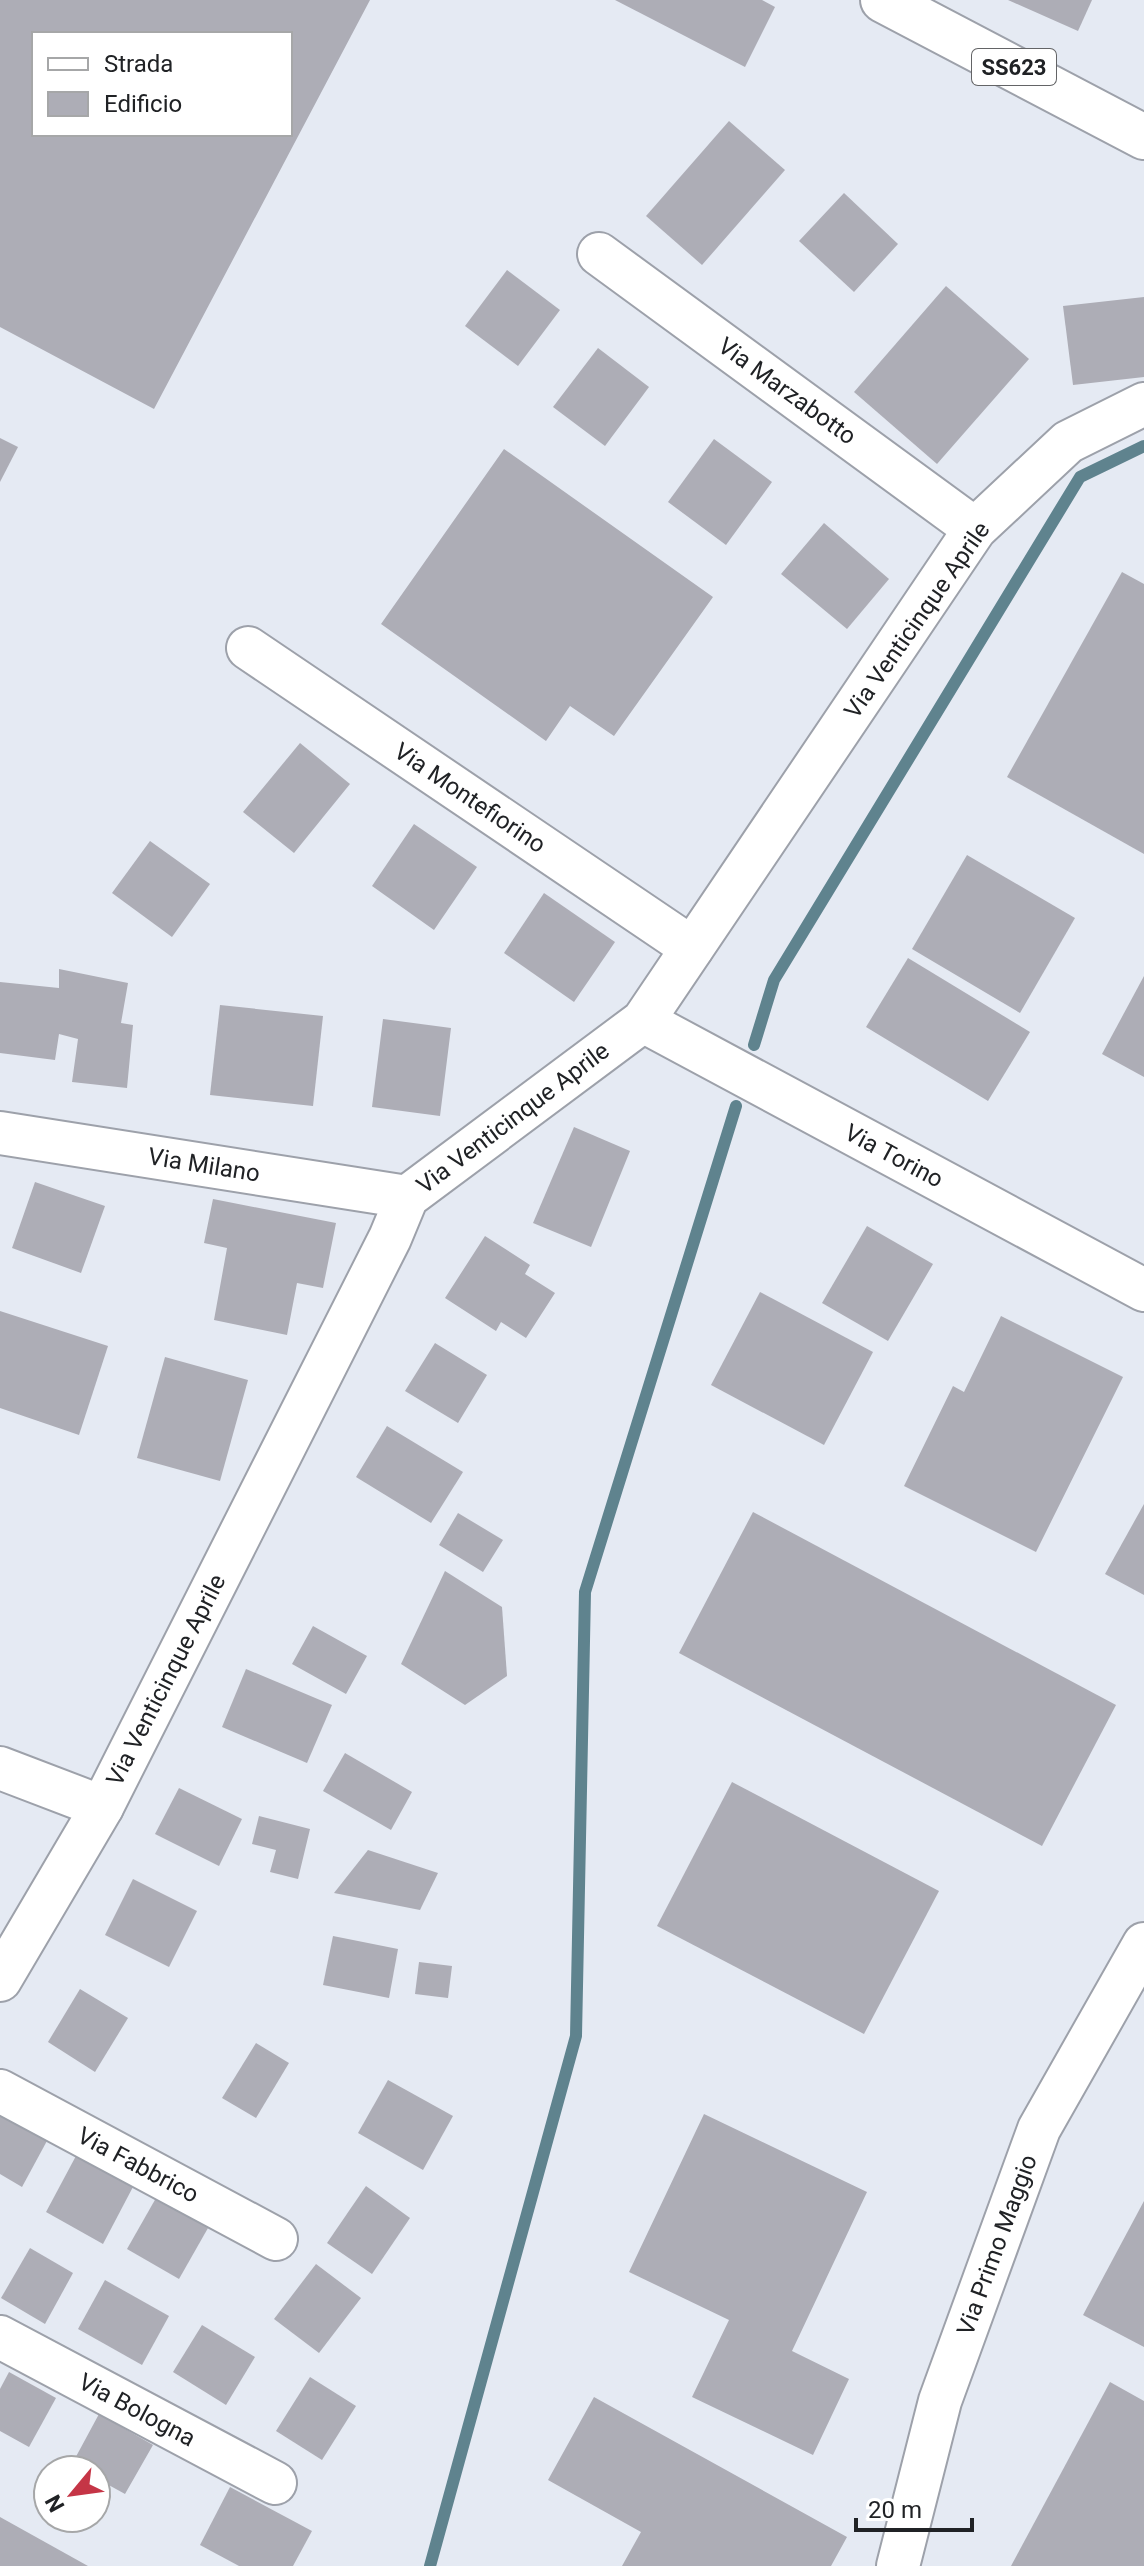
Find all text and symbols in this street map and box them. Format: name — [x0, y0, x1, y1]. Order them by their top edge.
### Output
legend — [32, 32, 292, 136]
road number: SS623 — [972, 49, 1056, 85]
text: Strada — [104, 50, 173, 78]
text: Edificio — [104, 90, 182, 118]
street label: Via Marzabotto — [713, 332, 861, 450]
street label: Via Venticinque Aprile — [839, 516, 995, 724]
street label: Via Montefiorino — [389, 737, 551, 859]
street label: Via Venticinque Aprile — [411, 1037, 615, 1199]
street label: Via Torino — [840, 1118, 948, 1194]
street label: Via Milano — [146, 1142, 262, 1188]
street label: Via Venticinque Aprile — [101, 1570, 231, 1790]
street label: Via Fabbrico — [73, 2121, 203, 2209]
street label: Via Primo Maggio — [951, 2151, 1043, 2339]
street label: Via Bologna — [74, 2368, 200, 2452]
north arrow — [32, 2454, 112, 2534]
scale bar — [856, 2482, 972, 2532]
text: N — [40, 2491, 70, 2516]
text: 20 m — [868, 2496, 922, 2524]

